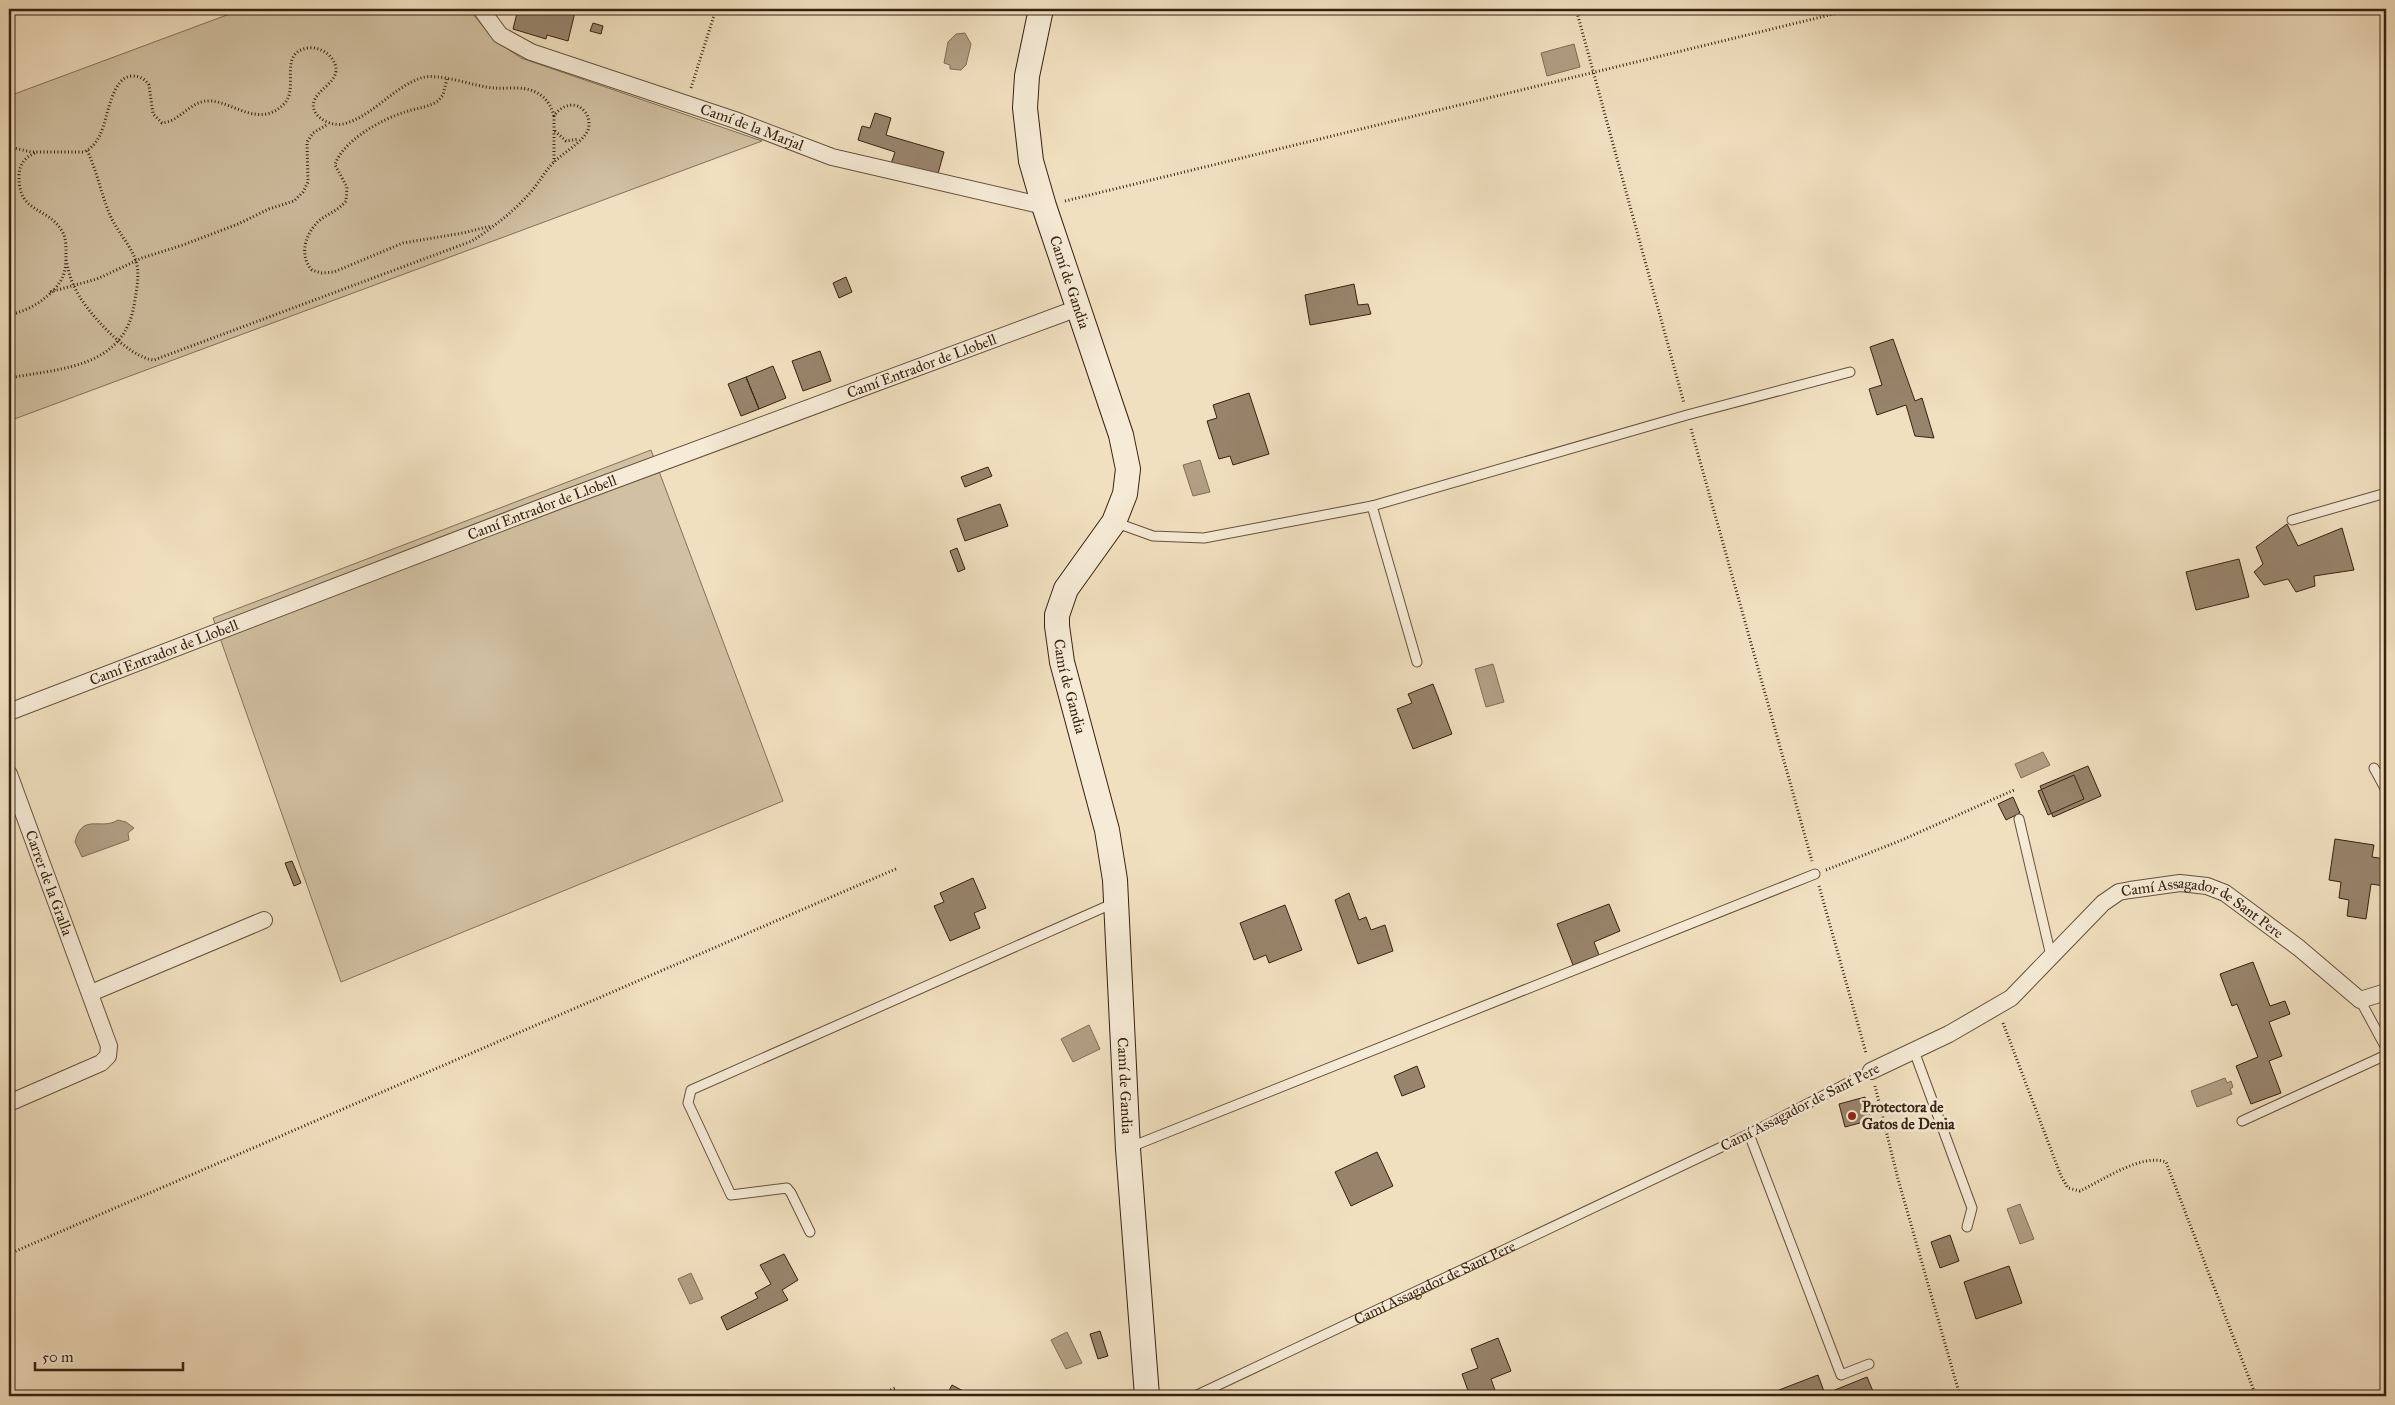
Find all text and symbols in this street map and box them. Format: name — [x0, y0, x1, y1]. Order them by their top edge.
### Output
street label: Camí de la Marjal — [698, 100, 807, 155]
street label: Camí de Gandia — [1046, 233, 1094, 332]
street label: Camí Entrador de Llobell — [844, 330, 1000, 402]
street label: Camí Entrador de Llobell — [465, 471, 620, 544]
street label: Camí Entrador de Llobell — [87, 615, 242, 689]
street label: Camí de Gandia — [1050, 638, 1090, 736]
street label: Carrer de la Gralla — [21, 828, 77, 939]
street label: Camí Assagador de Sant Pere — [2120, 874, 2287, 942]
street label: Camí de Gandia — [1114, 1037, 1136, 1135]
street label: Camí Assagador de Sant Pere — [1717, 1059, 1883, 1155]
place label: Protectora de Gatos de Denia — [1862, 1098, 1955, 1133]
marker: Protectora de Gatos de Denia — [1846, 1110, 1858, 1122]
street label: Camí Assagador de Sant Pere — [1351, 1237, 1518, 1329]
scale bar — [35, 1340, 182, 1372]
text: 50 m — [42, 1348, 74, 1366]

